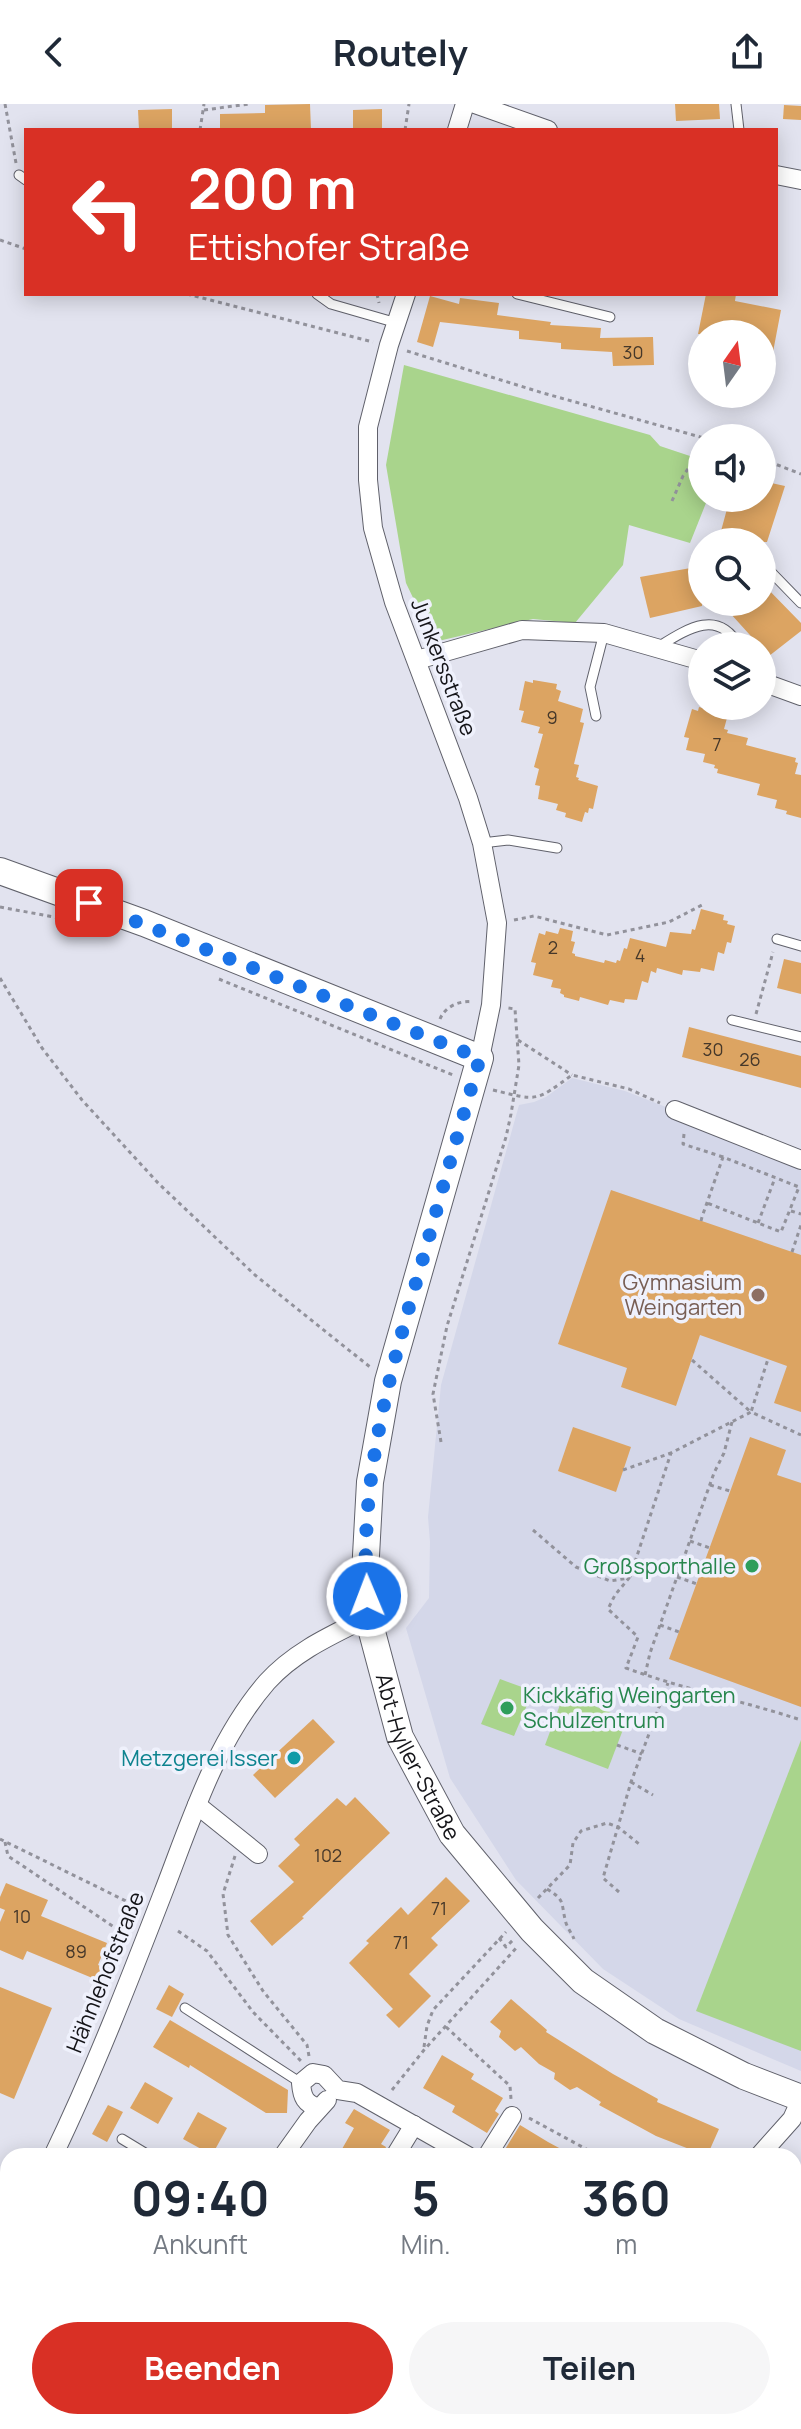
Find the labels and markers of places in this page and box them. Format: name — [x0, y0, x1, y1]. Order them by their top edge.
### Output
pin — [55, 869, 123, 937]
place label: Gymnasium Weingarten — [623, 1267, 742, 1322]
marker: Gymnasium Weingarten — [749, 1286, 767, 1304]
place label: Großsporthalle — [584, 1551, 736, 1581]
marker: Großsporthalle — [743, 1557, 761, 1575]
place label: Kickkäfig Weingarten Schulzentrum — [523, 1680, 736, 1735]
marker: Kickkäfig Weingarten Schulzentrum — [498, 1699, 516, 1717]
place label: Metzgerei Isser — [121, 1743, 278, 1773]
marker: Metzgerei Isser — [285, 1749, 303, 1767]

